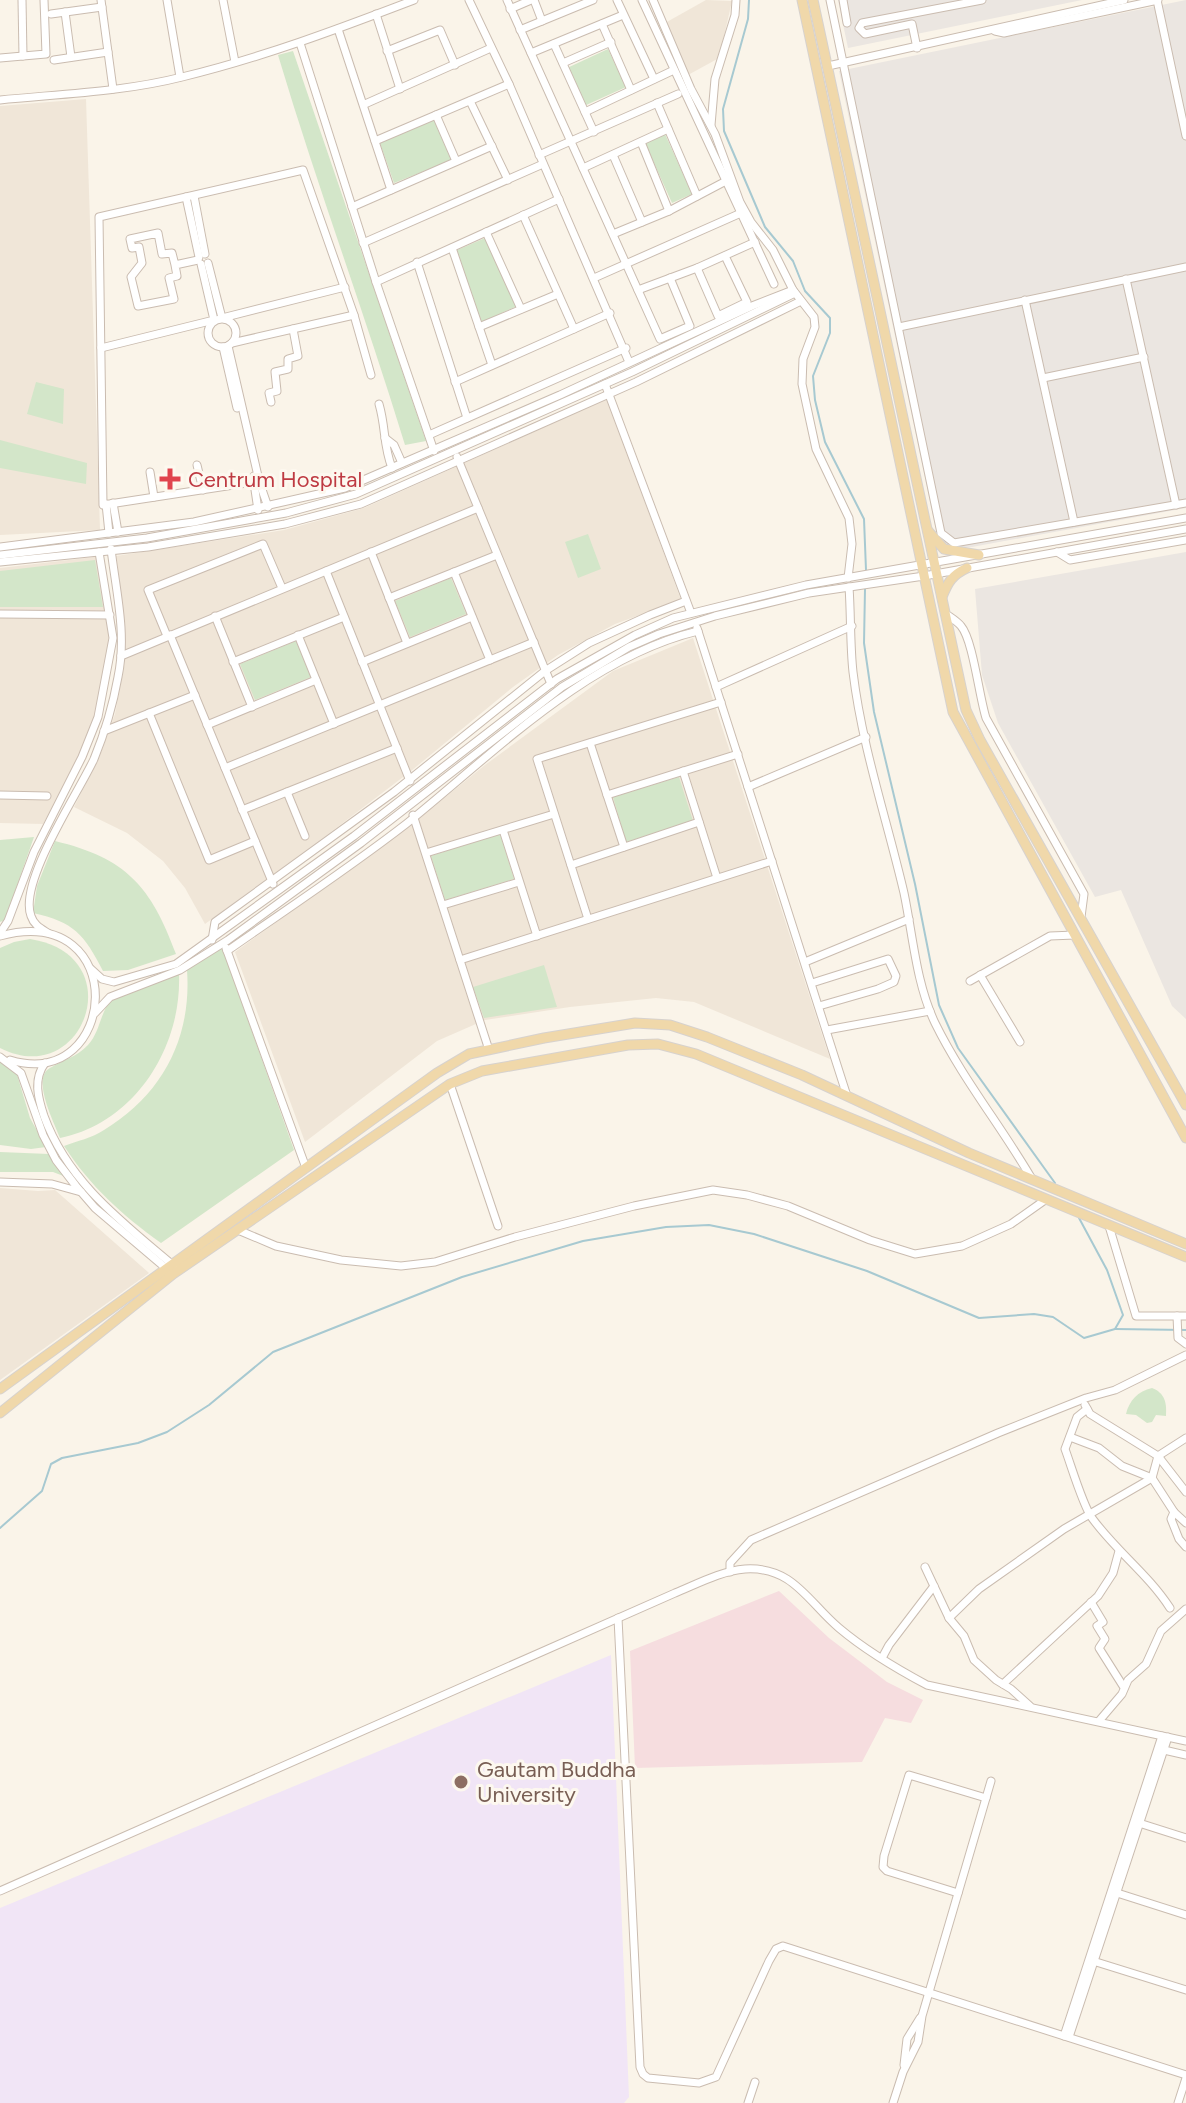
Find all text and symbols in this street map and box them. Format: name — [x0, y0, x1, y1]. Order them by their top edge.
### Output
place label: Centrum Hospital — [188, 466, 362, 493]
marker: Centrum Hospital — [159, 468, 181, 490]
place label: Gautam Buddha University — [477, 1756, 636, 1808]
marker: Gautam Buddha University — [452, 1773, 470, 1791]

